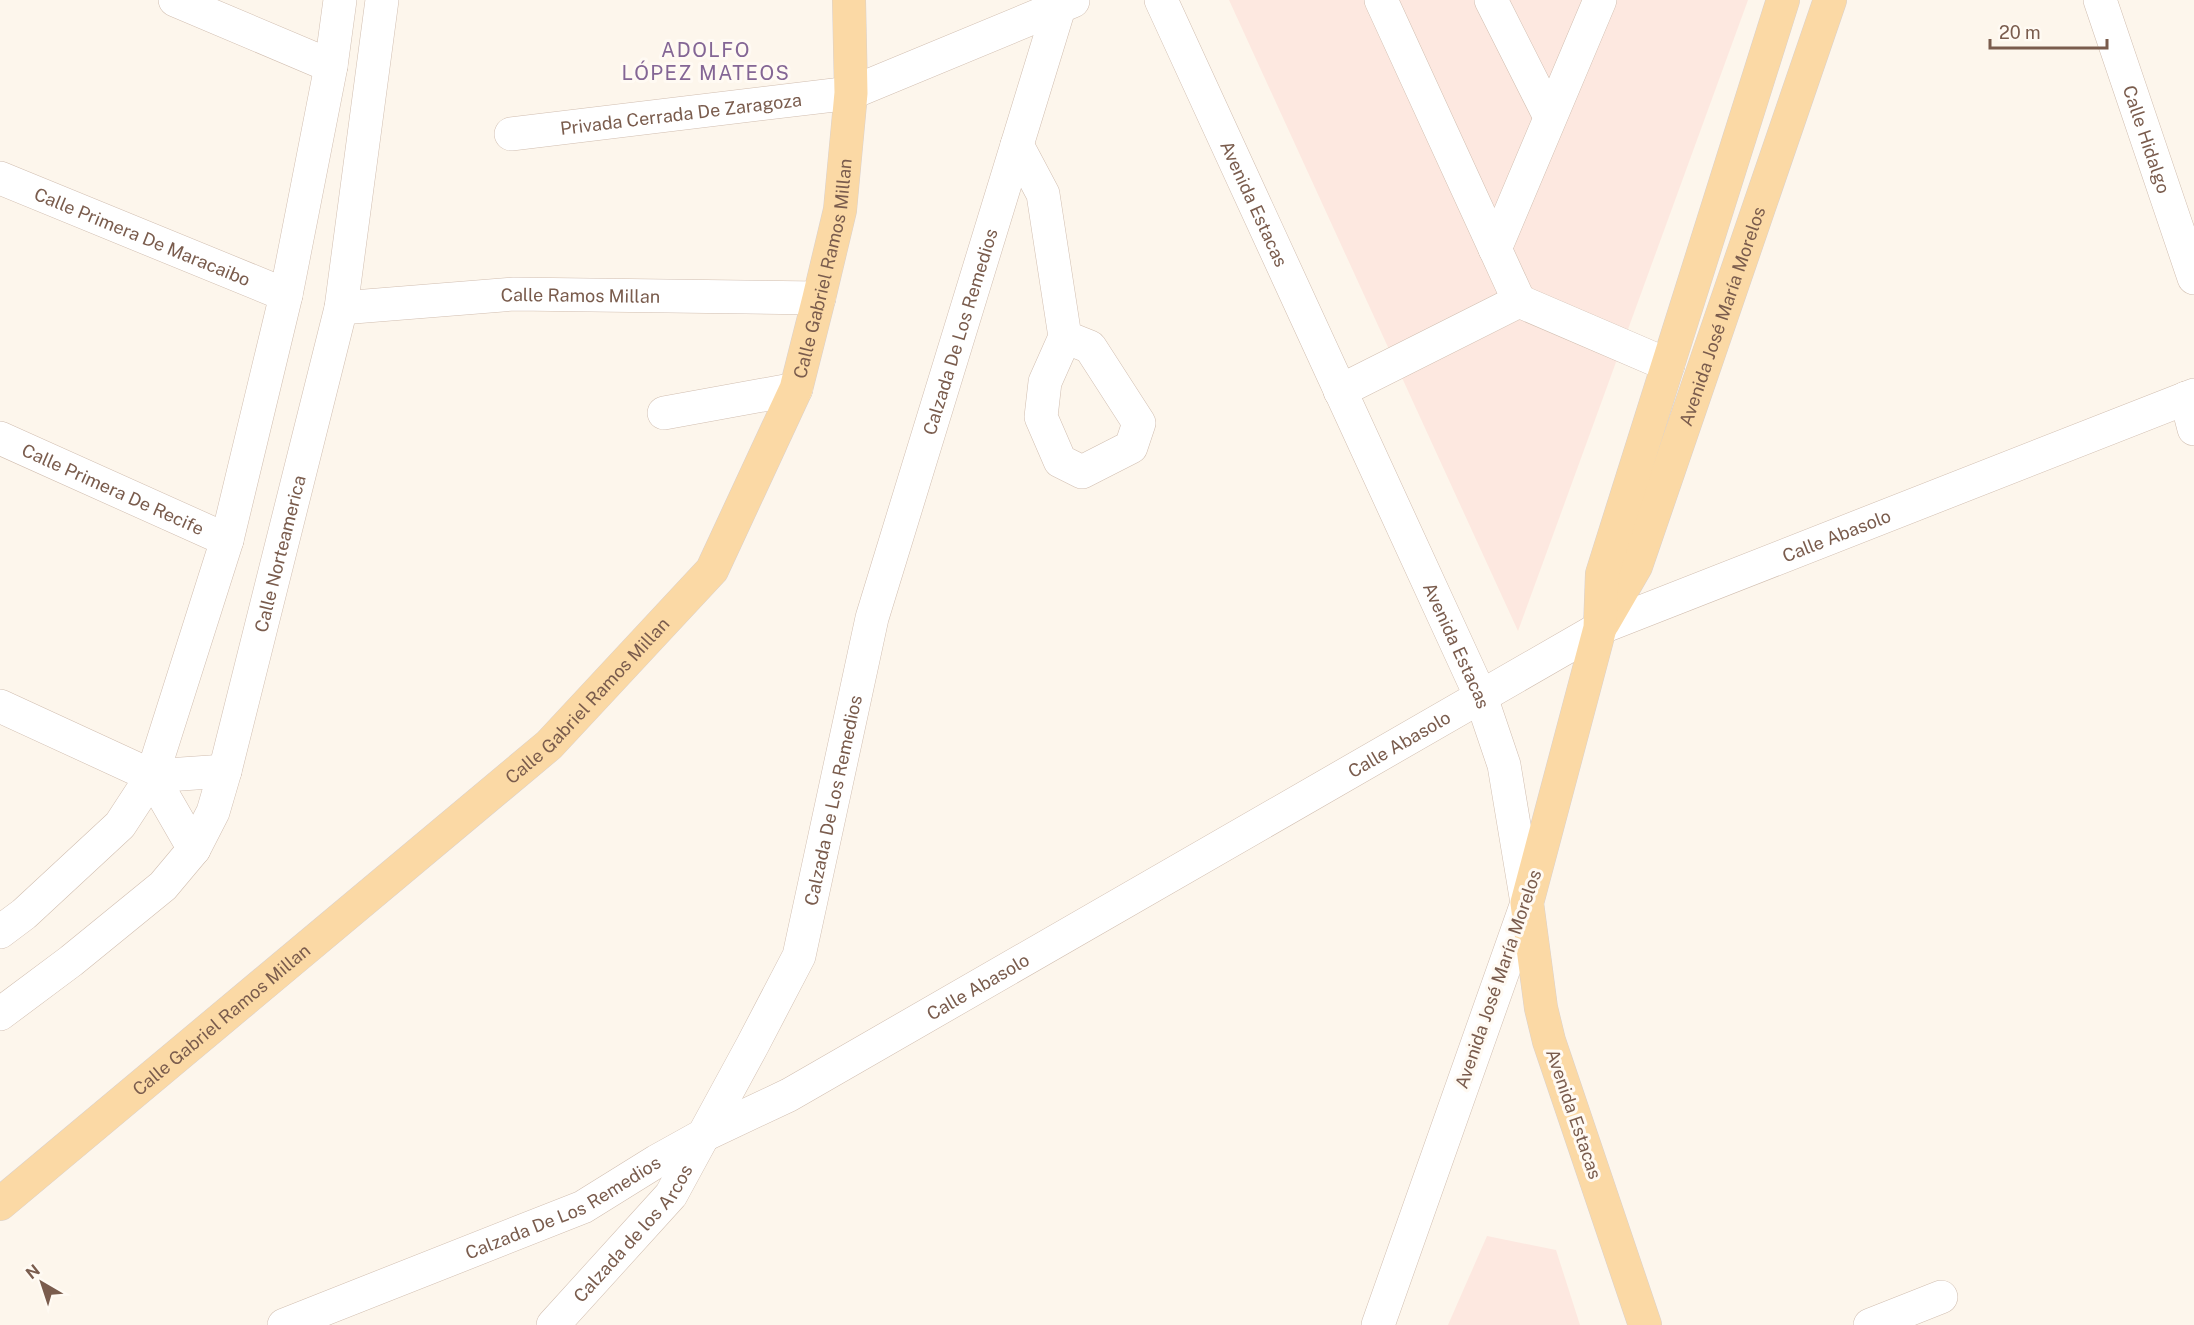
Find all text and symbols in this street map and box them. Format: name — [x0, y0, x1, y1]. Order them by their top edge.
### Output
scale bar — [1990, 12, 2107, 50]
text: 20 m — [1999, 22, 2041, 43]
district label: ADOLFO LÓPEZ MATEOS — [622, 38, 790, 85]
street label: Calle Hidalgo — [2119, 83, 2175, 196]
street label: Privada Cerrada De Zaragoza — [559, 89, 803, 139]
street label: Avenida Estacas — [1216, 137, 1292, 270]
street label: Calle Gabriel Ramos Millan — [789, 157, 855, 381]
street label: Calle Primera De Maracaibo — [31, 183, 254, 290]
street label: Avenida José María Morelos — [1674, 204, 1769, 429]
street label: Calzada De Los Remedios — [918, 226, 1001, 437]
street label: Calle Ramos Millan — [500, 283, 660, 306]
street label: Calle Primera De Recife — [19, 439, 207, 539]
street label: Calle Norteamerica — [250, 473, 309, 634]
street label: Calle Abasolo — [1779, 505, 1894, 566]
street label: Avenida Estacas — [1419, 579, 1495, 711]
street label: Calle Gabriel Ramos Millan — [501, 613, 673, 788]
street label: Calzada De Los Remedios — [800, 693, 866, 907]
street label: Calle Abasolo — [1344, 706, 1454, 782]
street label: Avenida José María Morelos — [1451, 867, 1545, 1091]
street label: Calle Gabriel Ramos Millan — [128, 939, 314, 1099]
street label: Calle Abasolo — [923, 949, 1033, 1024]
street label: Avenida Estacas — [1542, 1046, 1606, 1182]
street label: Calzada De Los Remedios — [462, 1151, 664, 1263]
street label: Calzada de los Arcos — [569, 1161, 696, 1306]
north arrow — [12, 1253, 72, 1313]
text: N — [22, 1260, 44, 1283]

